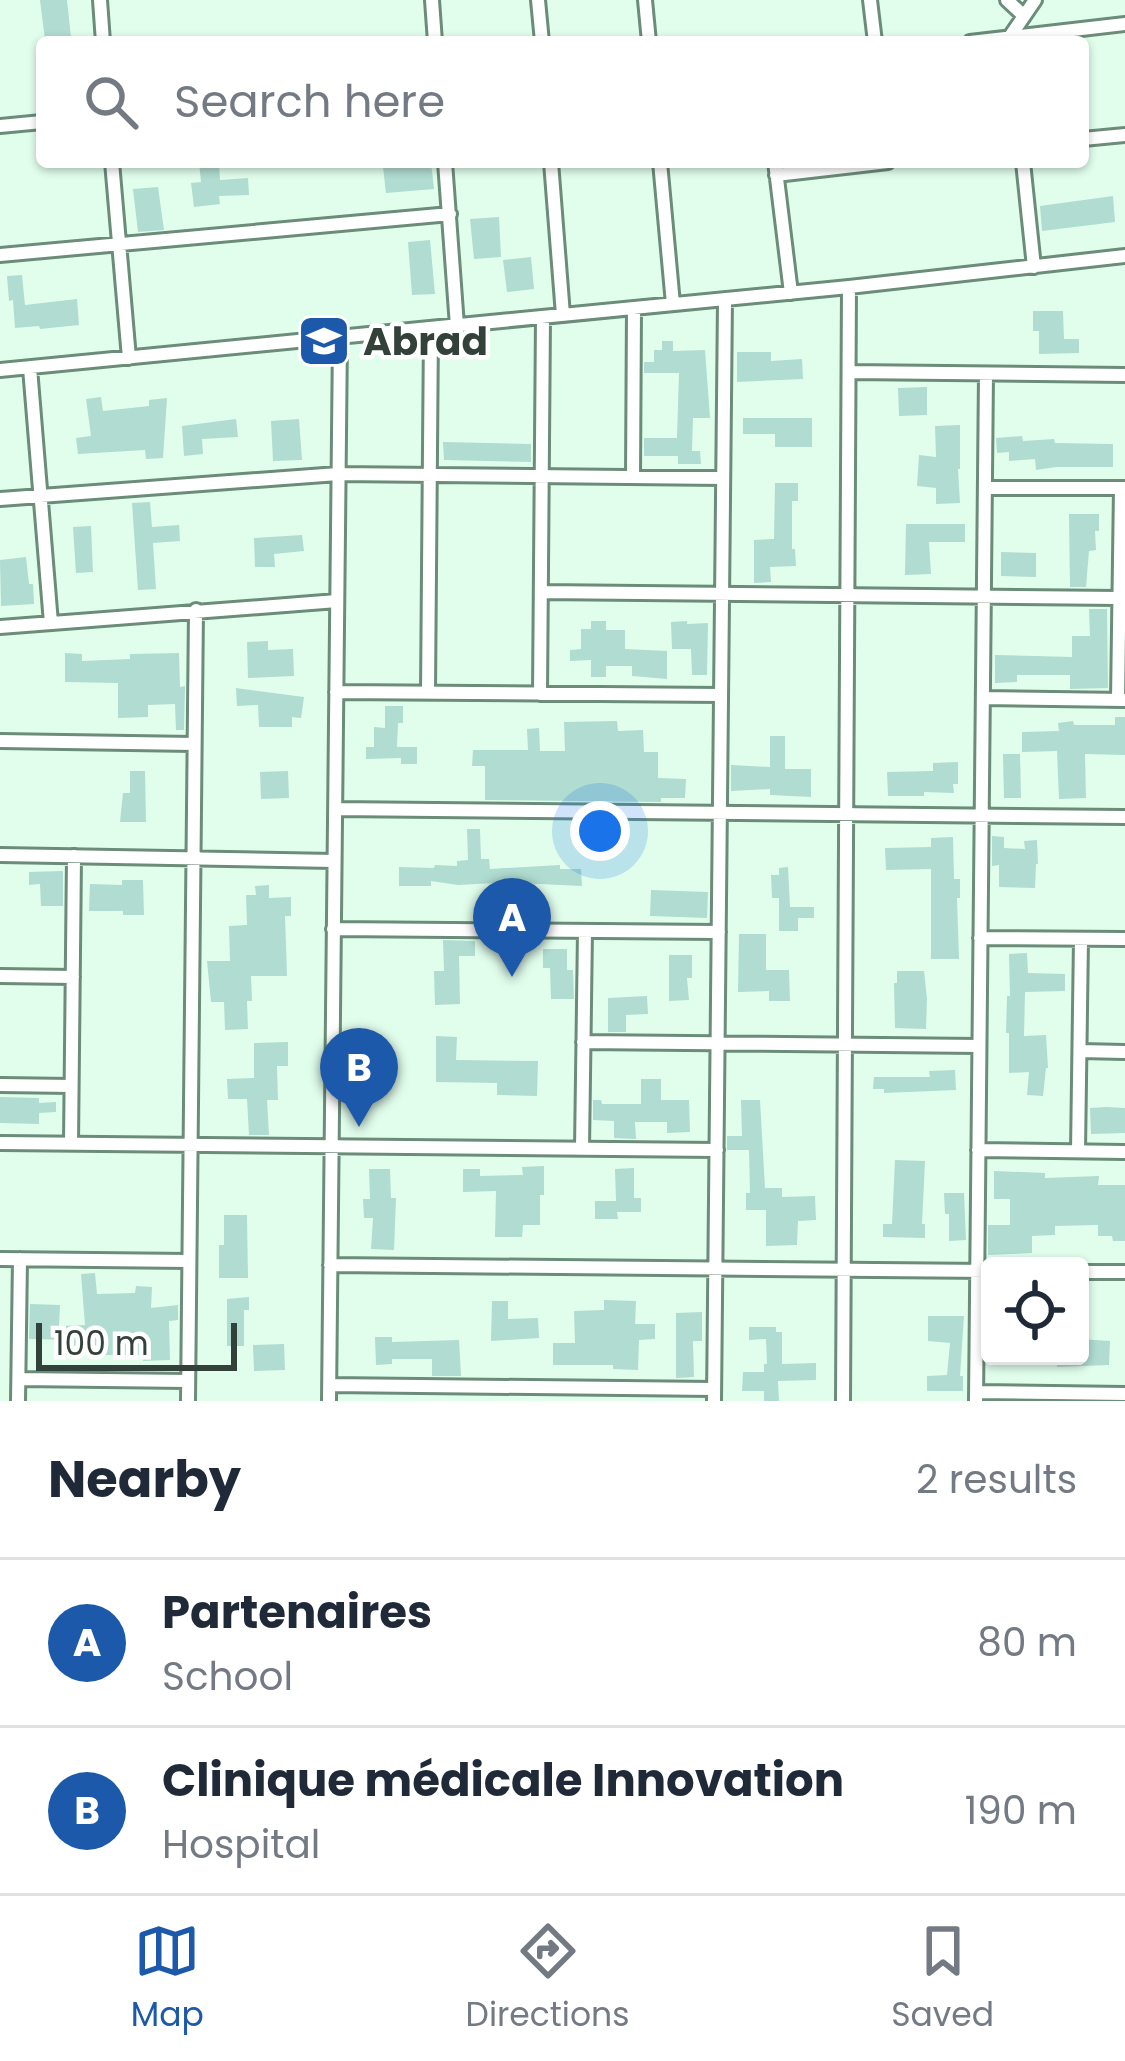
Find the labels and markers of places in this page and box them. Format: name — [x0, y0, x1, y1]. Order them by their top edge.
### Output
school or university icon: Abrad — [296, 313, 352, 369]
place label: Abrad — [363, 314, 488, 369]
pin: A — [473, 878, 551, 977]
pin: B — [320, 1028, 398, 1127]

